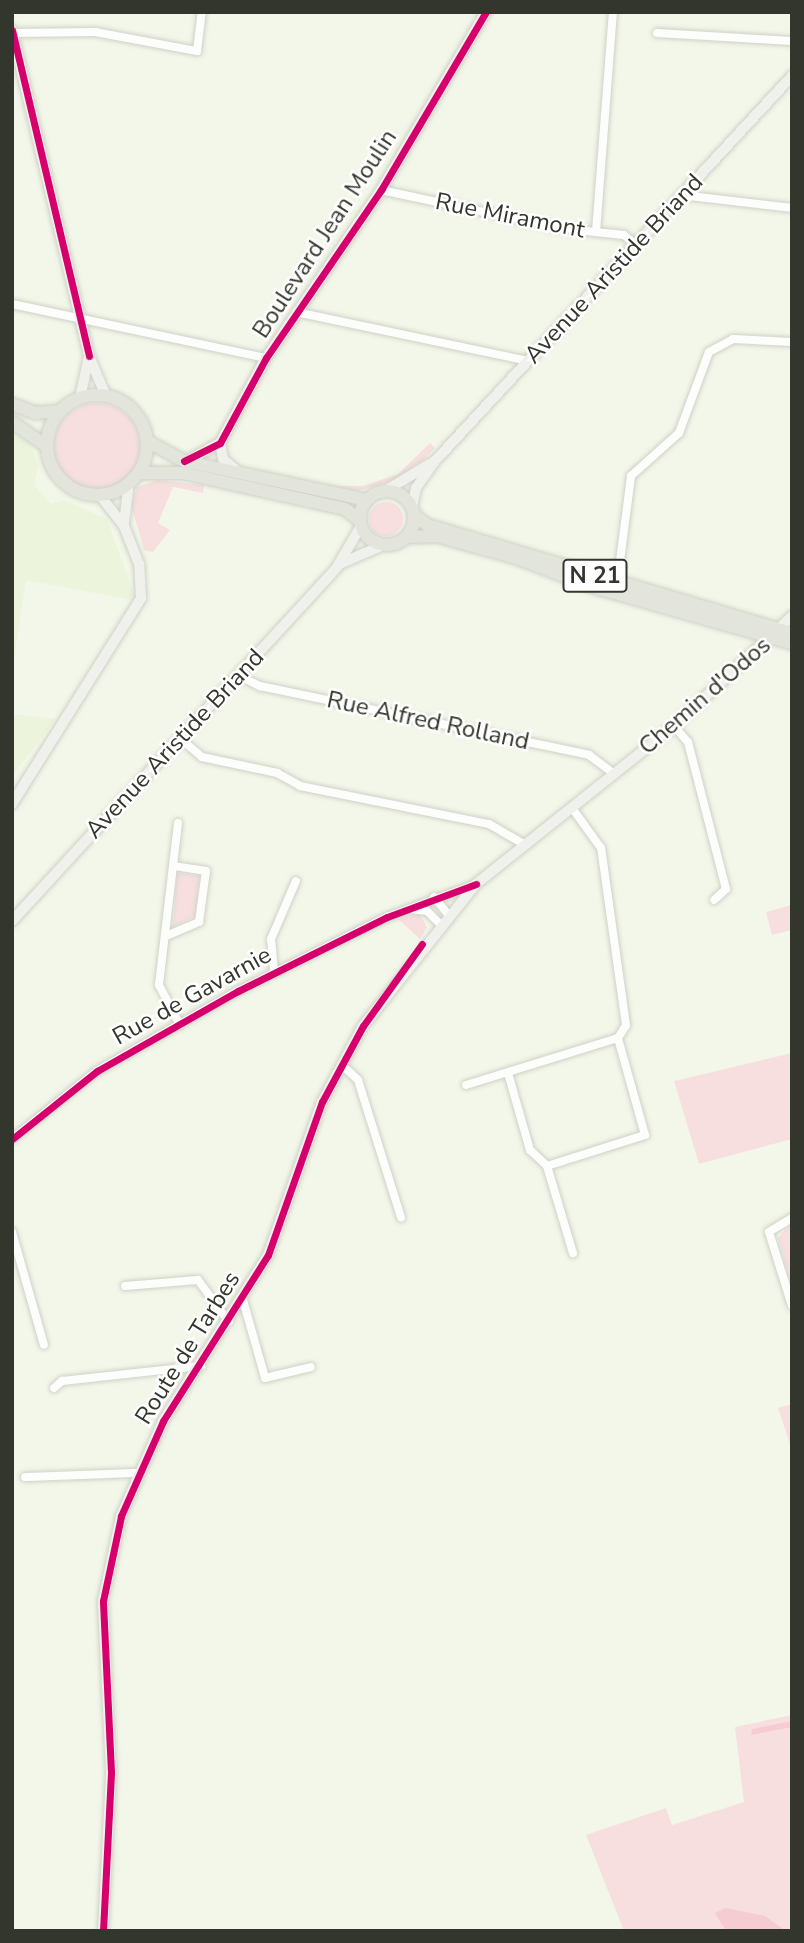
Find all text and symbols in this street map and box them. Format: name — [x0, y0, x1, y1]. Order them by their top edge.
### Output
street label: Boulevard Jean Moulin — [247, 124, 403, 344]
street label: Avenue Aristide Briand — [519, 168, 709, 370]
street label: Rue Miramont — [433, 187, 587, 245]
road number: N 21 — [562, 556, 628, 596]
street label: Chemin d'Odos — [633, 631, 777, 761]
street label: Avenue Aristide Briand — [80, 643, 270, 845]
street label: Rue Alfred Rolland — [324, 686, 532, 756]
street label: Rue de Gavarnie — [108, 941, 276, 1051]
street label: Route de Tarbes — [129, 1266, 247, 1430]

